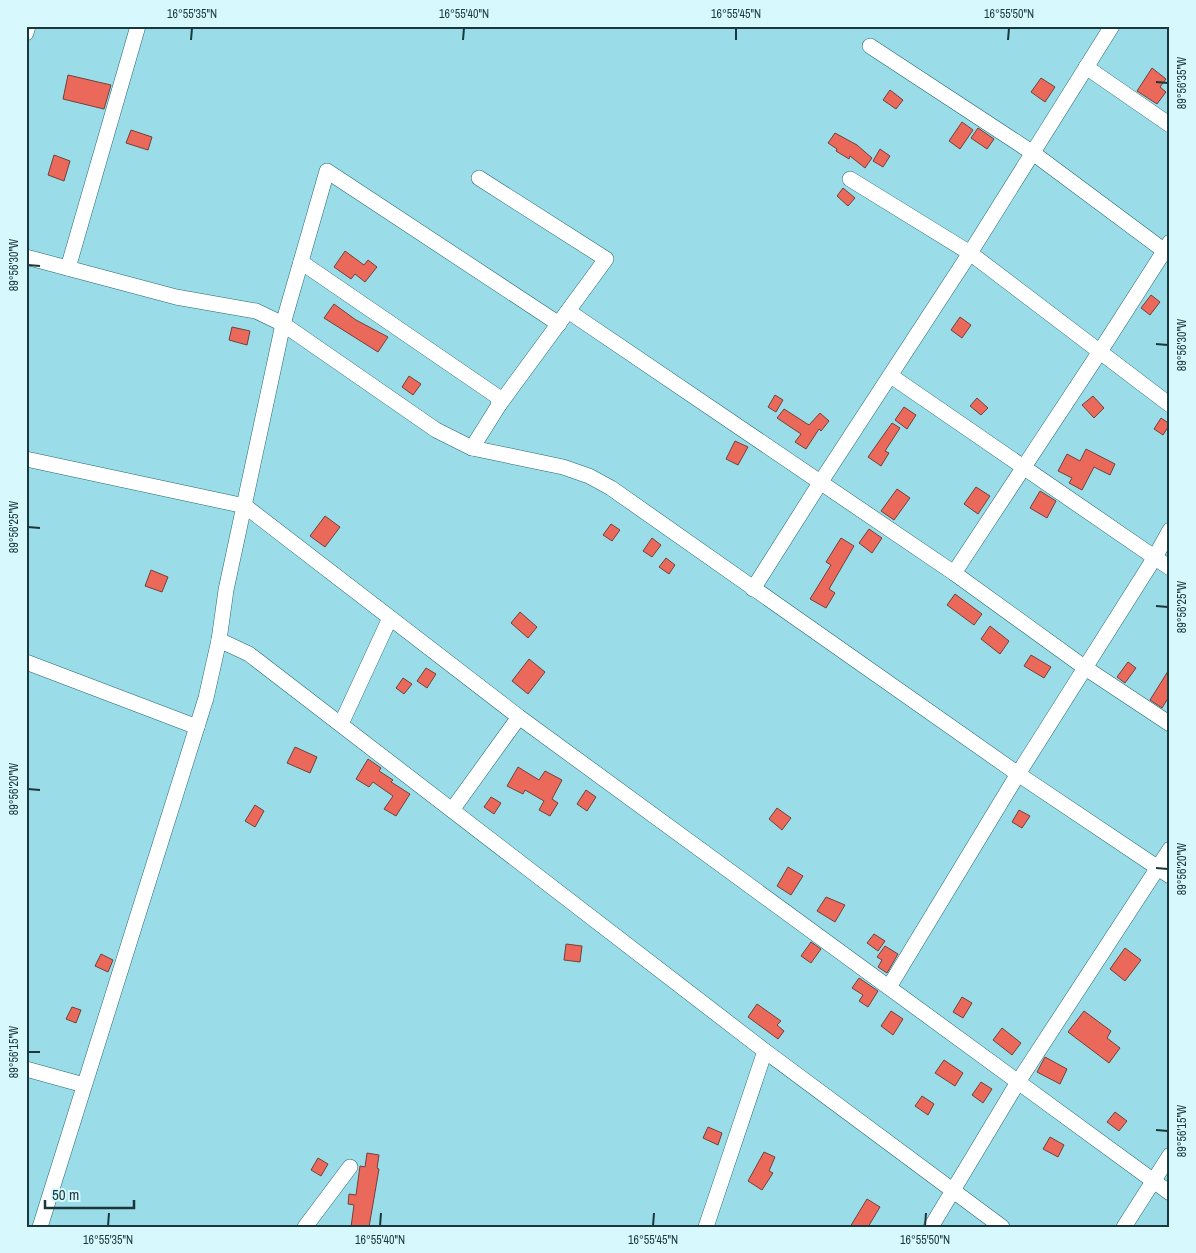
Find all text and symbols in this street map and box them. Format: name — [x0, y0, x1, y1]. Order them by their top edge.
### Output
text: 16°55'35"N — [167, 6, 217, 22]
text: 16°55'40"N — [439, 6, 489, 22]
text: 16°55'45"N — [711, 6, 761, 22]
text: 16°55'50"N — [984, 6, 1034, 22]
text: 89°56'35"W — [1174, 56, 1190, 109]
text: 89°56'30"W — [6, 238, 22, 291]
text: 89°56'30"W — [1174, 318, 1190, 371]
text: 89°56'25"W — [6, 500, 22, 553]
text: 89°56'25"W — [1174, 580, 1190, 633]
text: 89°56'20"W — [6, 762, 22, 815]
text: 89°56'20"W — [1174, 842, 1190, 895]
text: 89°56'15"W — [6, 1025, 22, 1078]
text: 89°56'15"W — [1174, 1104, 1190, 1157]
scale bar — [45, 1178, 134, 1210]
text: 50 m — [52, 1184, 79, 1205]
text: 16°55'35"N — [83, 1232, 133, 1248]
text: 16°55'40"N — [355, 1232, 405, 1248]
text: 16°55'45"N — [628, 1232, 678, 1248]
text: 16°55'50"N — [900, 1232, 950, 1248]

